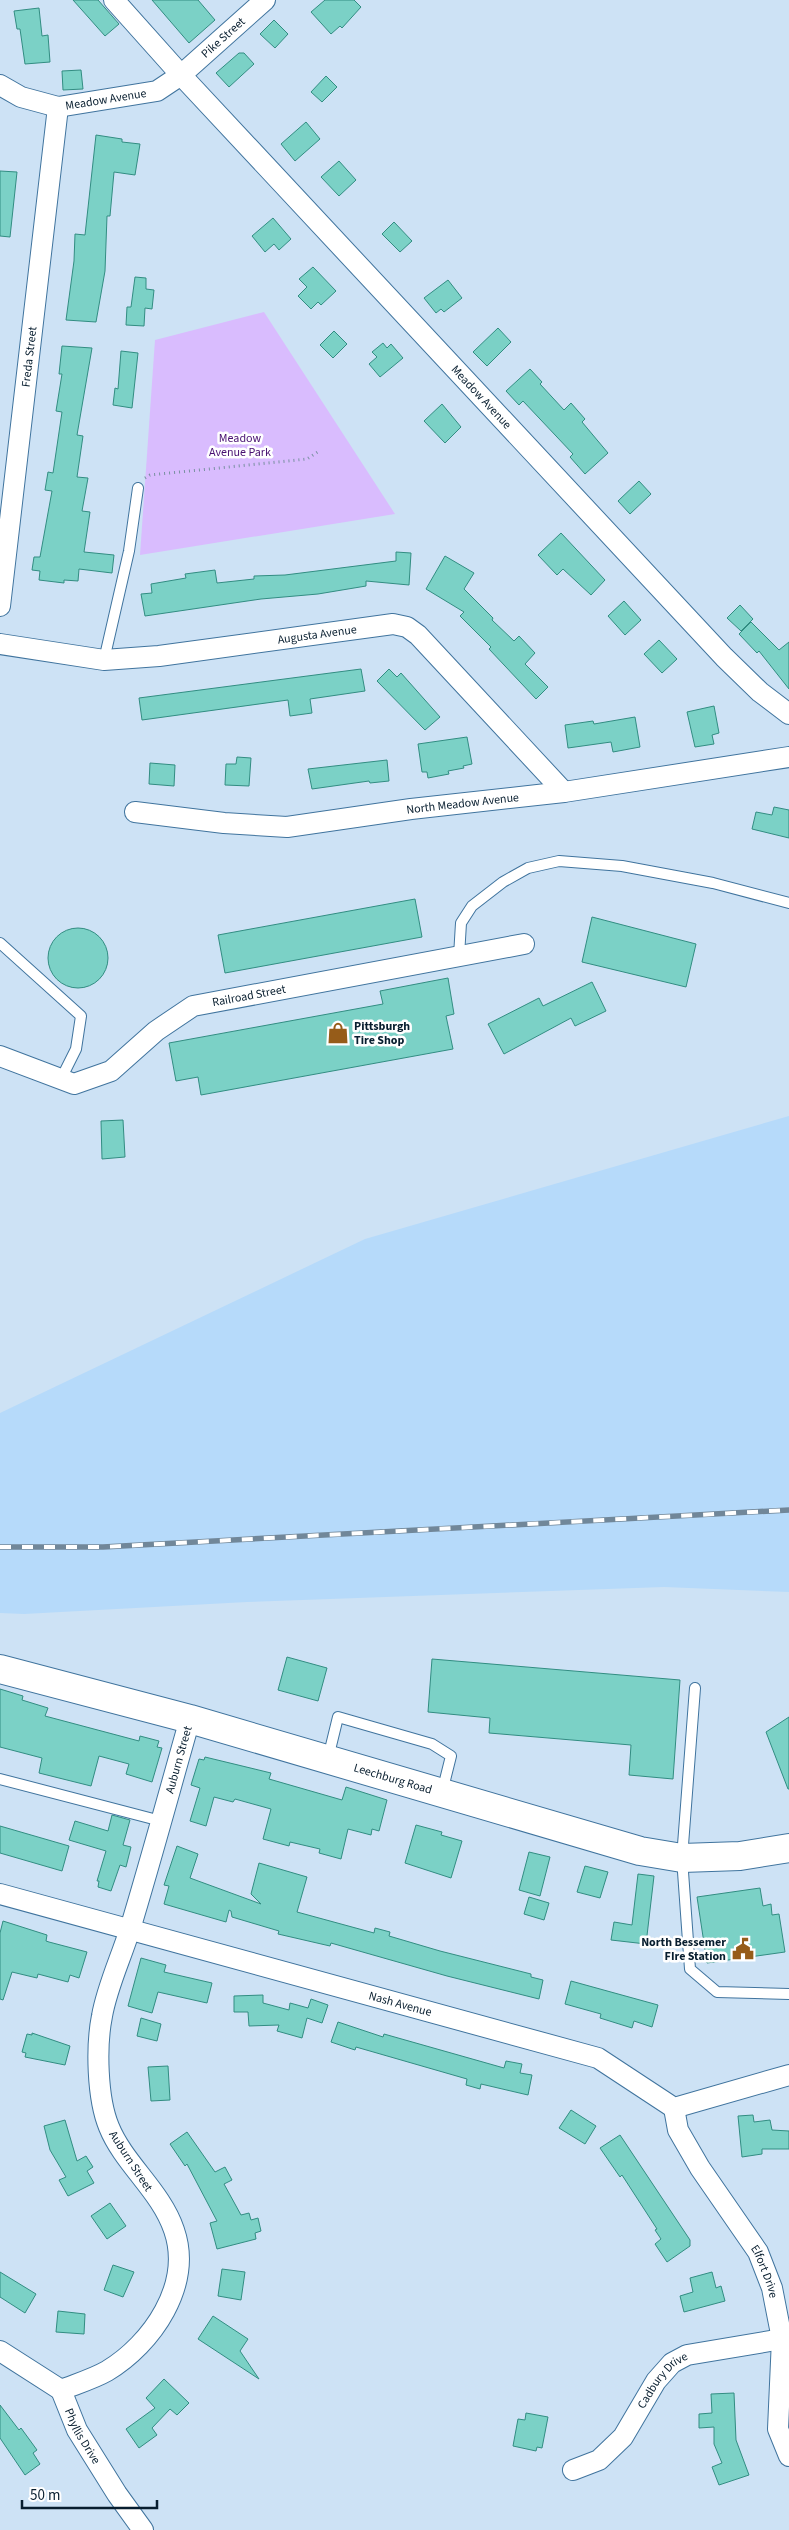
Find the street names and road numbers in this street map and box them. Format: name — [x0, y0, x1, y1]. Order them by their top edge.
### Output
street label: Pike Street — [198, 14, 249, 62]
street label: Meadow Avenue — [64, 85, 148, 115]
street label: Freda Street — [18, 325, 41, 388]
street label: Meadow Avenue — [447, 362, 515, 433]
street label: Augusta Avenue — [277, 621, 358, 649]
street label: North Meadow Avenue — [405, 789, 520, 819]
street label: Railroad Street — [211, 981, 287, 1011]
street label: Auburn Street — [161, 1724, 197, 1796]
street label: Leechburg Road — [352, 1759, 434, 1799]
street label: Nash Avenue — [367, 1987, 434, 2021]
street label: Auburn Street — [105, 2128, 157, 2195]
street label: Elfort Drive — [746, 2241, 782, 2300]
street label: Cadbury Drive — [634, 2348, 691, 2412]
street label: Phyllis Drive — [60, 2406, 104, 2468]

